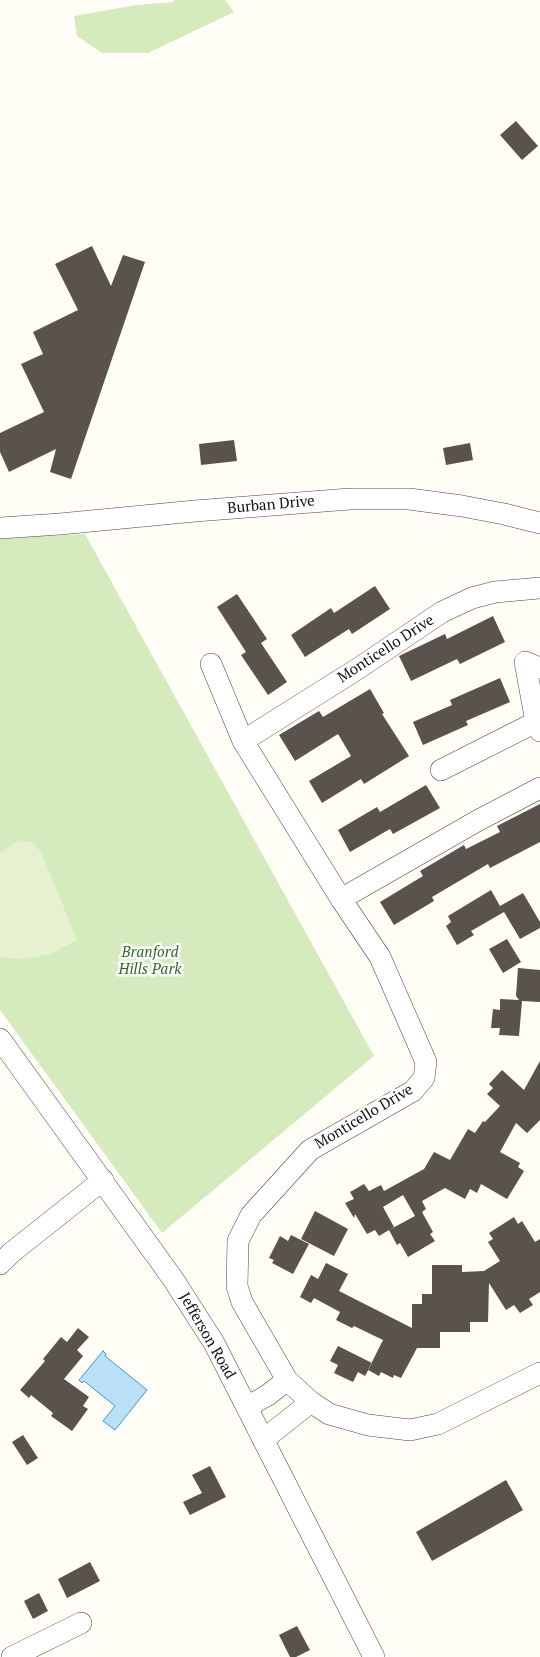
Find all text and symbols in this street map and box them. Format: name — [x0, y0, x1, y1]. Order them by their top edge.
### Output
street label: Burban Drive — [227, 492, 315, 518]
street label: Monticello Drive — [334, 611, 438, 687]
park label: Branford Hills Park — [119, 944, 181, 979]
street label: Monticello Drive — [312, 1081, 416, 1153]
street label: Jefferson Road — [175, 1290, 239, 1382]

